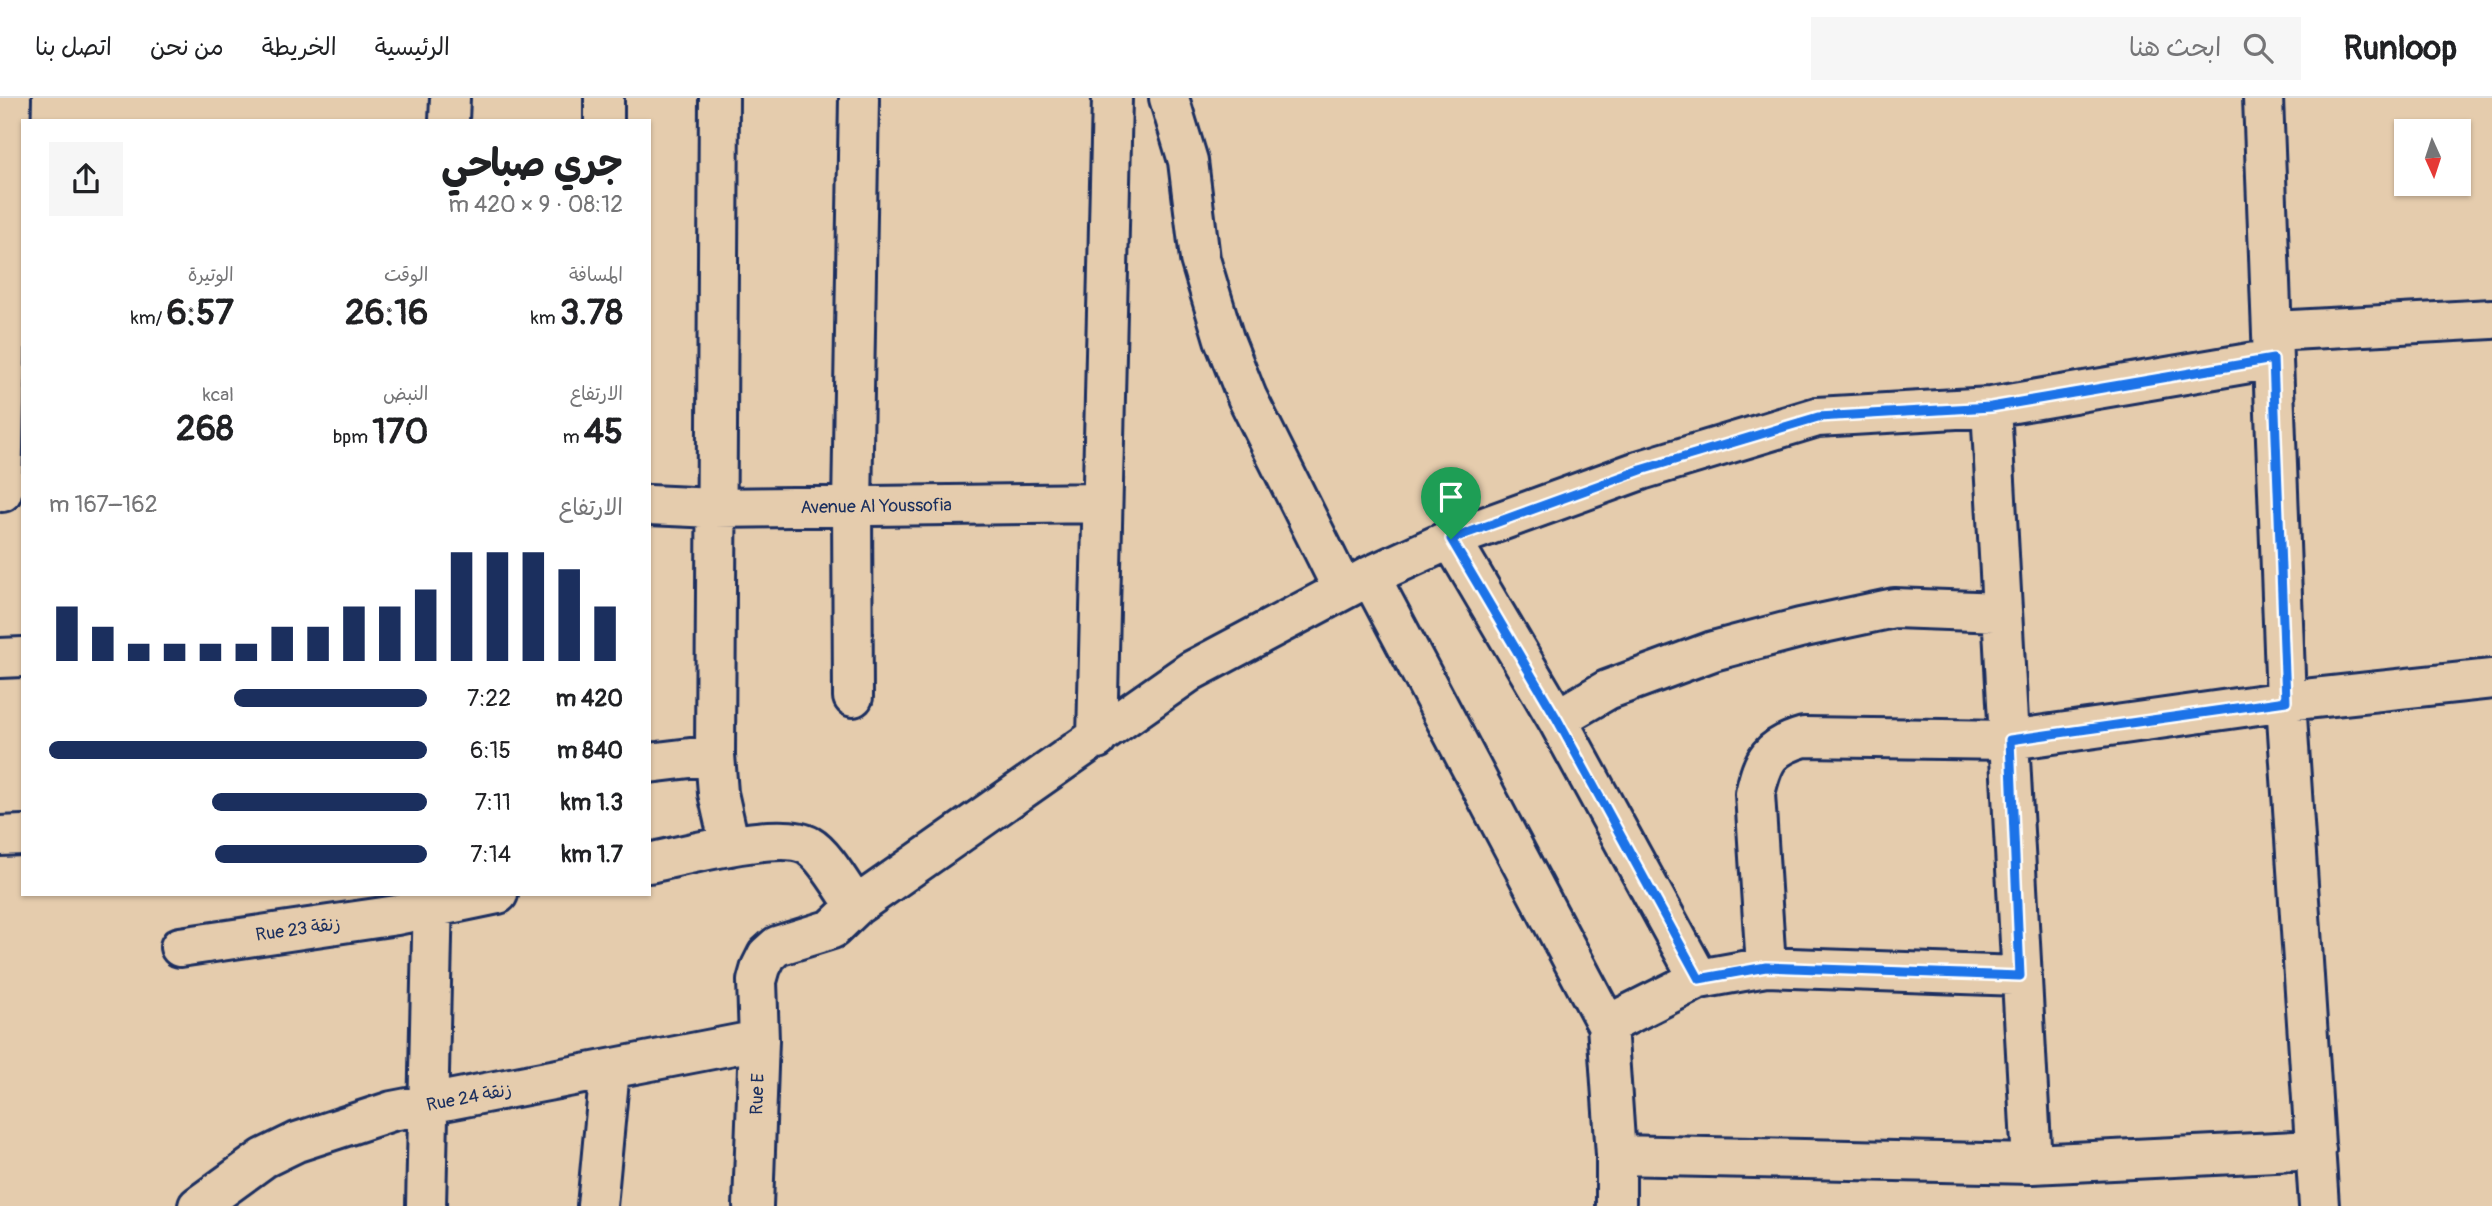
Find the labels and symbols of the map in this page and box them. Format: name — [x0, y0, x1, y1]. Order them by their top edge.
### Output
north arrow — [2394, 119, 2471, 196]
pin — [1421, 467, 1481, 539]
street label: Avenue Al Youssofia — [800, 494, 952, 519]
street label: Rue 23 زنقة — [254, 912, 342, 947]
street label: Rue E — [745, 1073, 770, 1115]
street label: Rue 24 زنقة — [425, 1078, 514, 1117]

